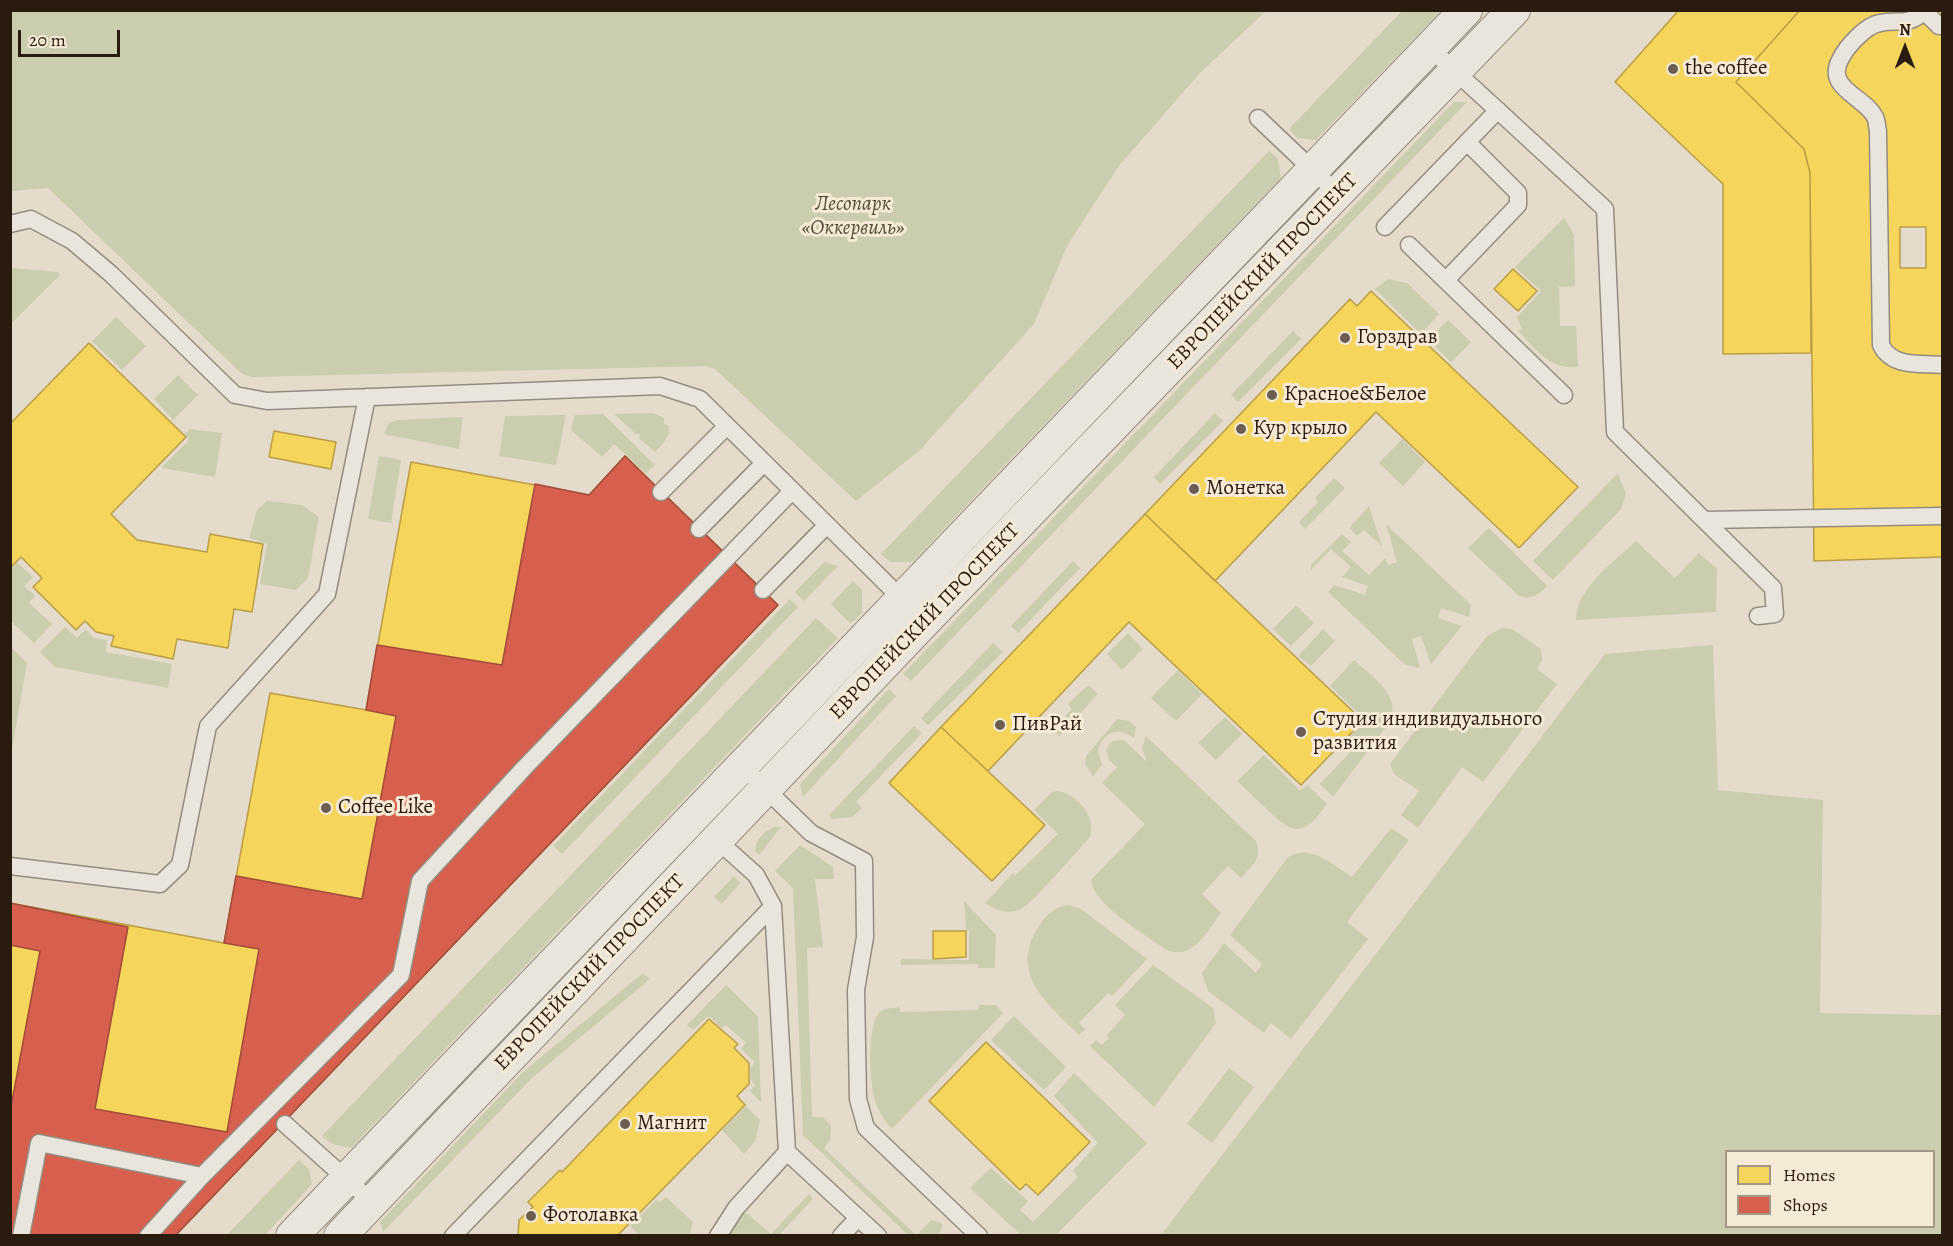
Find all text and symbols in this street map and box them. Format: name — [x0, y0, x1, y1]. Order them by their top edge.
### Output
scale bar — [21, 18, 123, 56]
north arrow — [1875, 18, 1935, 78]
text: N — [1899, 19, 1911, 41]
text: 20 m — [29, 28, 66, 52]
place label: the coffee — [1685, 56, 1767, 82]
marker: the coffee — [1666, 62, 1680, 76]
street label: ЕВРОПЕЙСКИЙ ПРОСПЕКТ — [1163, 169, 1363, 375]
park label: Лесопарк «Оккервиль» — [802, 192, 904, 242]
place label: Горздрав — [1357, 325, 1438, 351]
marker: Горздрав — [1338, 331, 1352, 345]
place label: Красное&Белое — [1284, 382, 1427, 408]
marker: Красное&Белое — [1265, 388, 1279, 402]
place label: Кур крыло — [1253, 416, 1347, 442]
marker: Кур крыло — [1234, 422, 1248, 436]
place label: Монетка — [1206, 476, 1285, 502]
marker: Монетка — [1187, 482, 1201, 496]
street label: ЕВРОПЕЙСКИЙ ПРОСПЕКТ — [825, 519, 1025, 725]
place label: Студия индивидуального развития — [1313, 707, 1542, 757]
place label: ПивРай — [1012, 712, 1082, 738]
marker: ПивРай — [993, 718, 1007, 732]
marker: Студия индивидуального развития — [1294, 725, 1308, 739]
place label: Coffee Like — [338, 795, 433, 821]
marker: Coffee Like — [319, 801, 333, 815]
street label: ЕВРОПЕЙСКИЙ ПРОСПЕКТ — [490, 870, 690, 1076]
place label: Магнит — [637, 1111, 707, 1137]
marker: Магнит — [618, 1117, 632, 1131]
legend — [1725, 1150, 1935, 1228]
text: Homes — [1783, 1163, 1835, 1187]
text: Shops — [1783, 1193, 1828, 1217]
place label: Фотолавка — [543, 1203, 639, 1229]
marker: Фотолавка — [524, 1209, 538, 1223]

